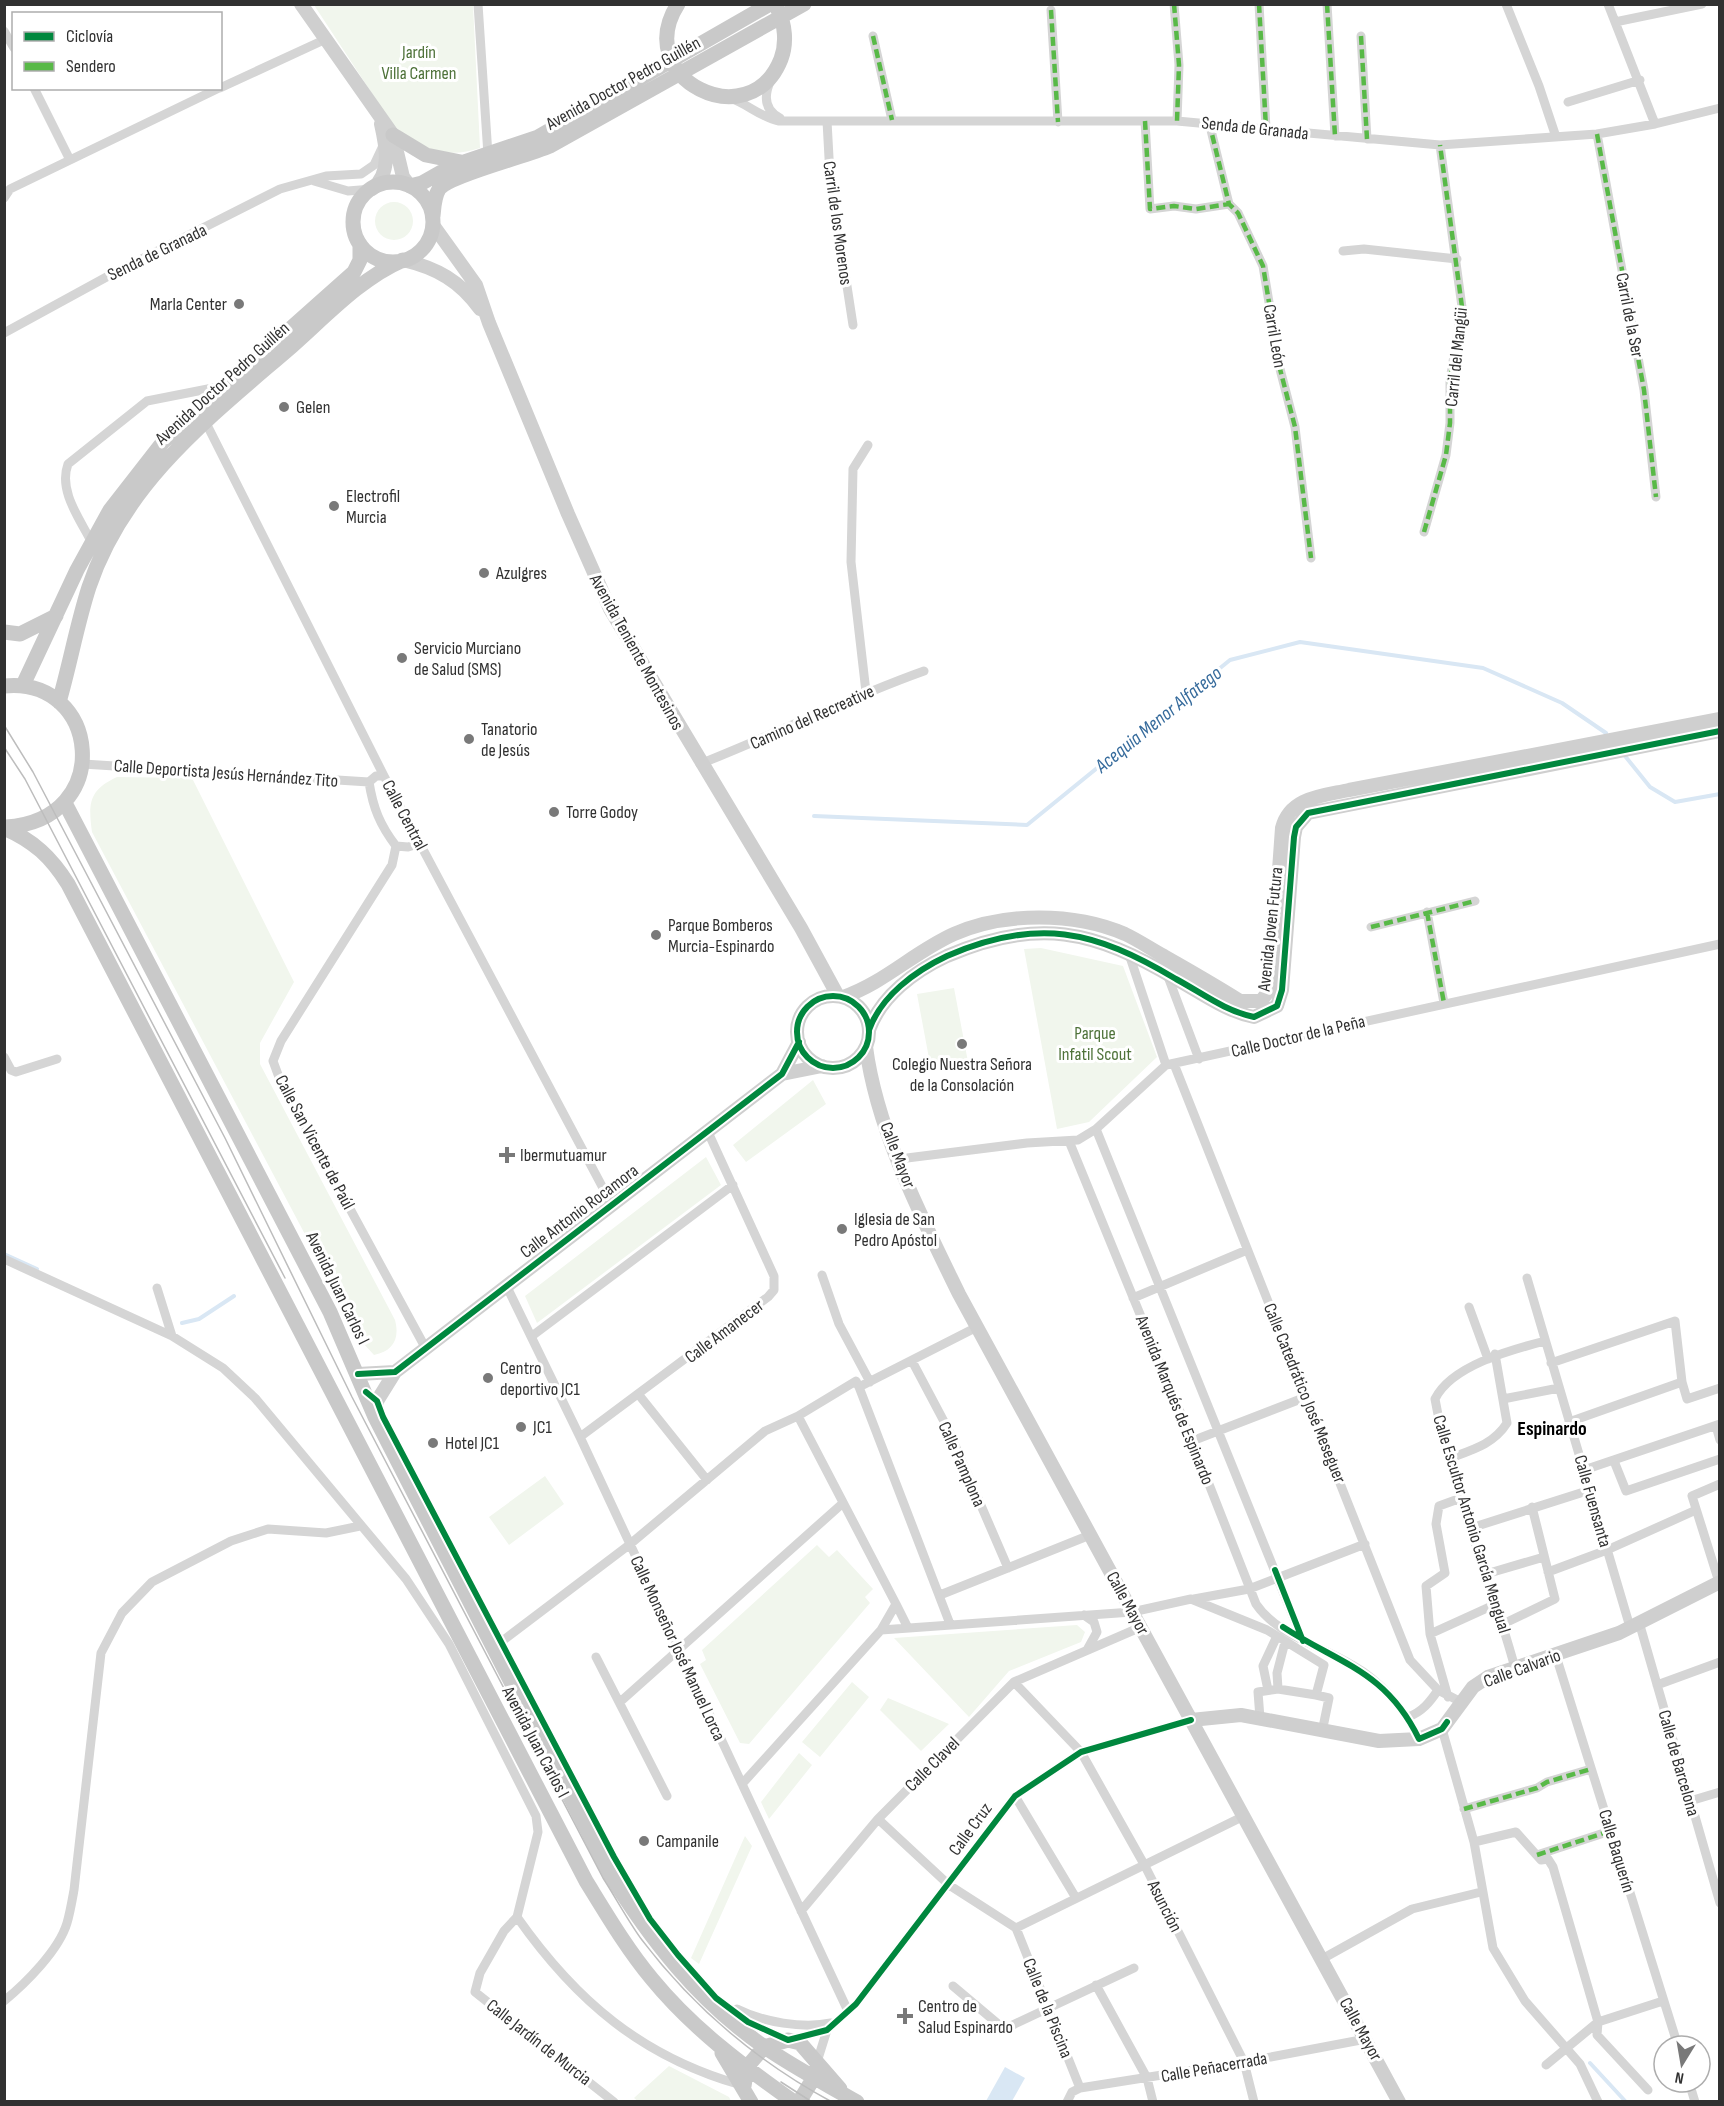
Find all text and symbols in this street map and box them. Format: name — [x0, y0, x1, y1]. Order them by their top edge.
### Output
legend — [12, 12, 222, 90]
text: Ciclovía — [66, 26, 113, 47]
street label: Avenida Doctor Pedro Guillén — [542, 32, 704, 135]
park label: Jardín Villa Carmen — [382, 42, 456, 84]
text: Sendero — [66, 56, 116, 77]
street label: Senda de Granada — [1200, 112, 1310, 145]
street label: Carril de los Morenos — [818, 160, 857, 286]
street label: Senda de Granada — [104, 219, 210, 285]
street label: Carril de la Ser — [1611, 271, 1648, 359]
place label: Marla Center — [150, 294, 227, 315]
marker: Marla Center — [232, 297, 246, 311]
street label: Carril León — [1259, 303, 1290, 369]
street label: Carril del Mangüi — [1441, 306, 1472, 408]
street label: Avenida Doctor Pedro Guillén — [150, 318, 294, 450]
place label: Gelen — [296, 397, 331, 418]
marker: Gelen — [277, 400, 291, 414]
place label: Electrofil Murcia — [346, 486, 400, 528]
marker: Electrofil Murcia — [327, 499, 341, 513]
place label: Azulgres — [495, 563, 547, 584]
marker: Azulgres — [477, 566, 491, 580]
street label: Avenida Teniente Montesinos — [585, 570, 688, 734]
place label: Servicio Murciano de Salud (SMS) — [414, 638, 521, 680]
marker: Servicio Murciano de Salud (SMS) — [395, 651, 409, 665]
water label: Acequia Menor Alfatego — [1090, 661, 1227, 779]
street label: Camino del Recreative — [747, 681, 878, 754]
place label: Tanatorio de Jesús — [481, 719, 537, 761]
marker: Tanatorio de Jesús — [462, 732, 476, 746]
street label: Calle Deportista Jesús Hernández Tito — [113, 755, 339, 792]
street label: Calle Central — [377, 777, 432, 854]
place label: Torre Godoy — [566, 802, 638, 823]
marker: Torre Godoy — [547, 805, 561, 819]
street label: Avenida Joven Futura — [1253, 866, 1287, 993]
place label: Parque Bomberos Murcia-Espinardo — [668, 915, 774, 957]
marker: Parque Bomberos Murcia-Espinardo — [649, 928, 663, 942]
street label: Calle Doctor de la Peña — [1229, 1011, 1367, 1062]
park label: Parque Infatil Scout — [1058, 1023, 1132, 1065]
marker: Colegio Nuestra Señora de la Consolación — [955, 1037, 969, 1051]
place label: Colegio Nuestra Señora de la Consolación — [892, 1054, 1032, 1096]
street label: Calle San Vicente de Paúl — [270, 1071, 359, 1213]
street label: Calle Mayor — [875, 1119, 920, 1191]
place label: Ibermutuamur — [520, 1145, 607, 1166]
marker: Ibermutuamur — [498, 1146, 516, 1164]
street label: Calle Antonio Rocamora — [516, 1160, 643, 1263]
place label: Iglesia de San Pedro Apóstol — [854, 1209, 937, 1251]
marker: Iglesia de San Pedro Apóstol — [835, 1222, 849, 1236]
street label: Avenida Juan Carlos I — [301, 1227, 374, 1348]
street label: Calle Amanecer — [681, 1295, 768, 1368]
street label: Calle Catedrático José Meseguer — [1259, 1300, 1350, 1486]
street label: Avenida Marqués de Espinardo — [1131, 1312, 1218, 1488]
place label: Centro deportivo JC1 — [500, 1358, 580, 1400]
marker: Centro deportivo JC1 — [481, 1371, 495, 1385]
street label: Calle Escultor Antonio García Mengual — [1428, 1413, 1515, 1636]
place label: JC1 — [532, 1417, 552, 1438]
district label: Espinardo — [1517, 1417, 1587, 1441]
street label: Calle Pamplona — [933, 1418, 990, 1510]
marker: JC1 — [514, 1420, 528, 1434]
place label: Hotel JC1 — [445, 1433, 500, 1454]
marker: Hotel JC1 — [426, 1436, 440, 1450]
street label: Calle Fuensanta — [1569, 1453, 1616, 1550]
street label: Calle Monseñor José Manuel Lorca — [625, 1552, 730, 1744]
street label: Calle Mayor — [1102, 1568, 1153, 1639]
street label: Calle Calvario — [1481, 1645, 1564, 1692]
street label: Avenida Juan Carlos I — [497, 1682, 574, 1801]
street label: Calle de Barcelona — [1653, 1708, 1704, 1819]
street label: Calle Clavel — [901, 1733, 964, 1796]
street label: Calle Cruz — [944, 1798, 997, 1860]
street label: Calle Baquerín — [1594, 1807, 1639, 1895]
place label: Campanile — [656, 1831, 719, 1852]
marker: Campanile — [637, 1834, 651, 1848]
street label: Asunción — [1142, 1876, 1186, 1936]
street label: Calle de la Piscina — [1018, 1955, 1077, 2061]
street label: Calle Mayor — [1335, 1994, 1386, 2065]
street label: Calle Jardín de Murcia — [482, 1995, 595, 2090]
place label: Centro de Salud Espinardo — [918, 1996, 1013, 2038]
marker: Centro de Salud Espinardo — [896, 2007, 914, 2025]
north arrow — [1652, 2034, 1712, 2094]
street label: Calle Peñacerrada — [1159, 2048, 1269, 2087]
text: N — [1673, 2067, 1685, 2087]

